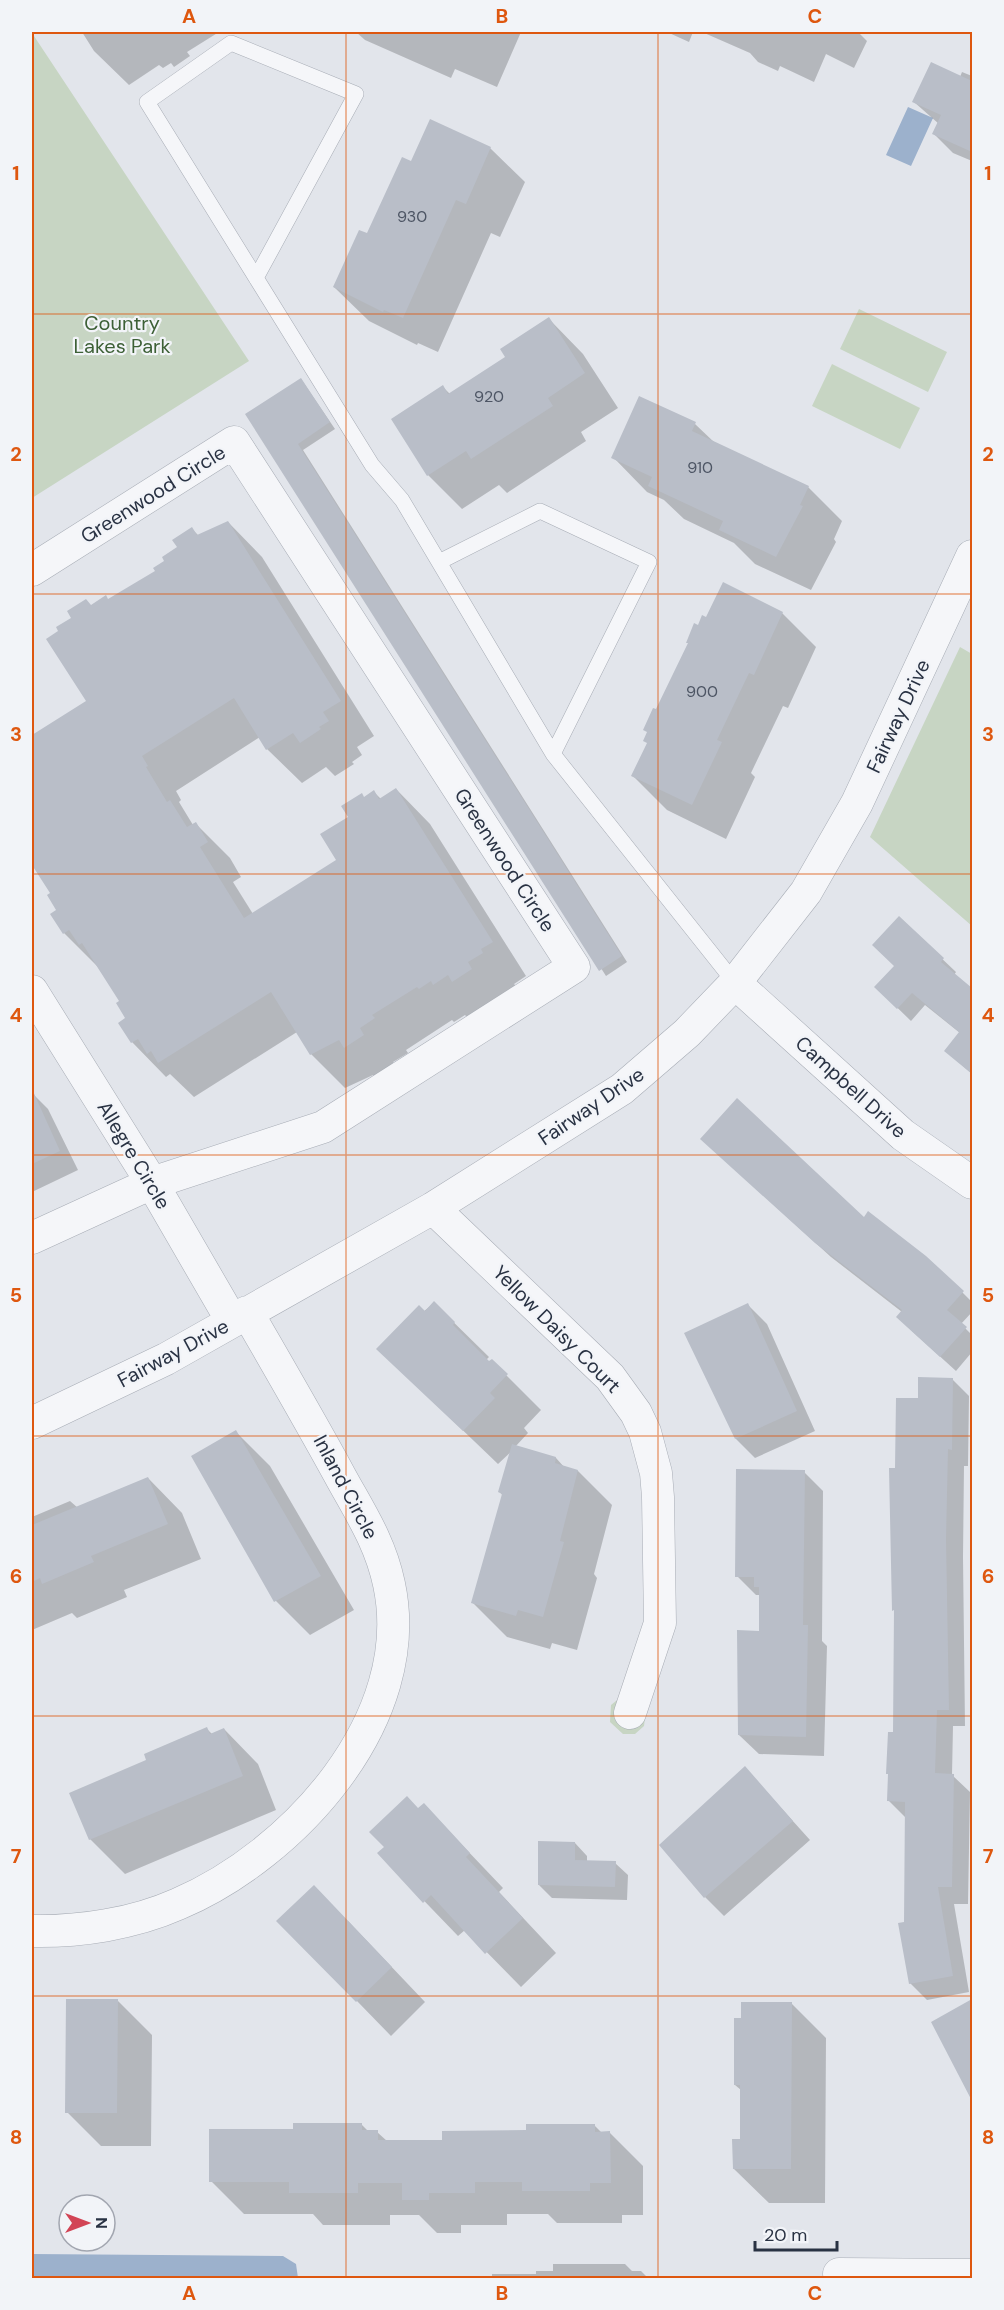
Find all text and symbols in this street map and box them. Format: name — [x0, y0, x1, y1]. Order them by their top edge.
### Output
text: A — [182, 3, 196, 29]
text: B — [496, 3, 508, 29]
text: C — [808, 3, 822, 29]
text: 1 — [12, 160, 20, 186]
text: 1 — [984, 160, 992, 186]
house number: 930 — [397, 206, 427, 227]
park label: Country Lakes Park — [74, 310, 171, 359]
house number: 920 — [474, 386, 504, 407]
street label: Greenwood Circle — [76, 439, 230, 549]
text: 2 — [10, 441, 22, 467]
text: 2 — [982, 441, 994, 467]
house number: 910 — [687, 457, 713, 478]
street label: Fairway Drive — [860, 655, 936, 777]
house number: 900 — [686, 681, 718, 702]
text: 3 — [10, 721, 22, 747]
text: 3 — [982, 721, 994, 747]
street label: Greenwood Circle — [449, 783, 561, 937]
text: 4 — [10, 1002, 23, 1028]
text: 4 — [982, 1002, 995, 1028]
street label: Campbell Drive — [790, 1030, 912, 1144]
street label: Fairway Drive — [533, 1061, 649, 1151]
street label: Allegre Circle — [91, 1096, 177, 1214]
street label: Yellow Daisy Court — [487, 1259, 627, 1399]
text: 5 — [10, 1282, 22, 1308]
text: 5 — [982, 1282, 994, 1308]
street label: Fairway Drive — [113, 1313, 233, 1393]
street label: Inland Circle — [308, 1430, 384, 1544]
text: 6 — [10, 1563, 22, 1589]
text: 6 — [982, 1563, 994, 1589]
text: 7 — [11, 1843, 22, 1869]
text: 7 — [983, 1843, 994, 1869]
text: 8 — [10, 2124, 22, 2150]
text: 8 — [982, 2124, 994, 2150]
north arrow — [57, 2193, 117, 2253]
scale bar — [755, 2214, 838, 2252]
text: N — [91, 2217, 112, 2229]
text: 20 m — [764, 2223, 807, 2247]
text: A — [182, 2280, 196, 2306]
text: B — [496, 2280, 508, 2306]
text: C — [808, 2280, 822, 2306]

